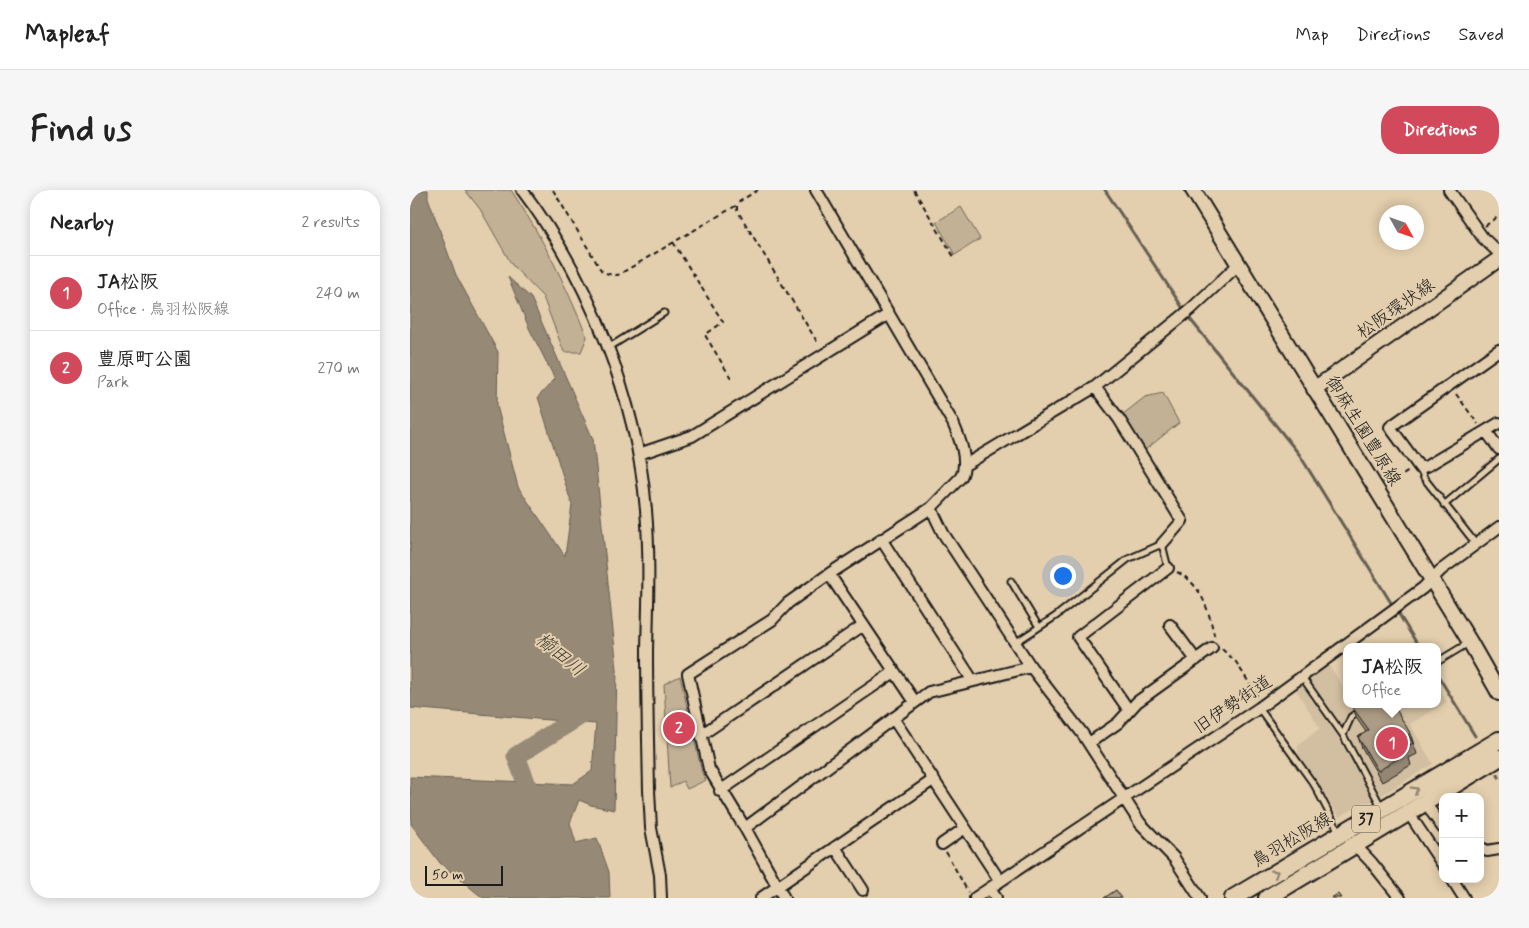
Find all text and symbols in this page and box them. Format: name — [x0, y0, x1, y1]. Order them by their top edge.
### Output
text: Mapleaf — [25, 19, 110, 50]
text: Map — [1296, 23, 1329, 47]
text: Directions — [1357, 23, 1431, 47]
text: Saved — [1459, 23, 1504, 47]
button: Directions — [1381, 106, 1499, 154]
text: Find us — [30, 107, 132, 153]
north arrow — [1379, 205, 1424, 250]
text: Nearby — [50, 209, 114, 237]
text: 2 results — [302, 212, 360, 233]
text: JA松阪 — [97, 270, 158, 295]
street label: 松阪環状線 — [1352, 273, 1440, 345]
text: 1 — [62, 283, 70, 304]
text: 240 m — [316, 283, 360, 304]
text: Office · 鳥羽松阪線 — [97, 299, 229, 320]
text: 豊原町公園 — [97, 347, 192, 372]
text: 2 — [62, 358, 70, 379]
text: 270 m — [317, 358, 360, 379]
street label: 御麻生園豊原線 — [1319, 371, 1407, 491]
text: Park — [97, 372, 129, 393]
your location — [1050, 563, 1076, 589]
water label: 櫛田川 — [530, 627, 590, 683]
popup — [1343, 643, 1441, 708]
text: JA松阪 — [1361, 655, 1423, 680]
street label: 旧伊勢街道 — [1189, 670, 1277, 740]
text: Office — [1361, 680, 1401, 701]
pin: 2 — [663, 709, 695, 747]
pin: 1 — [1376, 724, 1408, 762]
one-way arrow — [1409, 786, 1418, 796]
map controls — [1439, 793, 1484, 883]
button: + — [1439, 793, 1484, 838]
road number: 37 — [1352, 806, 1380, 832]
street label: 鳥羽松阪線 — [1247, 807, 1337, 873]
button: − — [1439, 838, 1484, 883]
scale bar — [425, 863, 502, 886]
text: 50 m — [432, 866, 463, 884]
one-way arrow — [1270, 870, 1279, 880]

